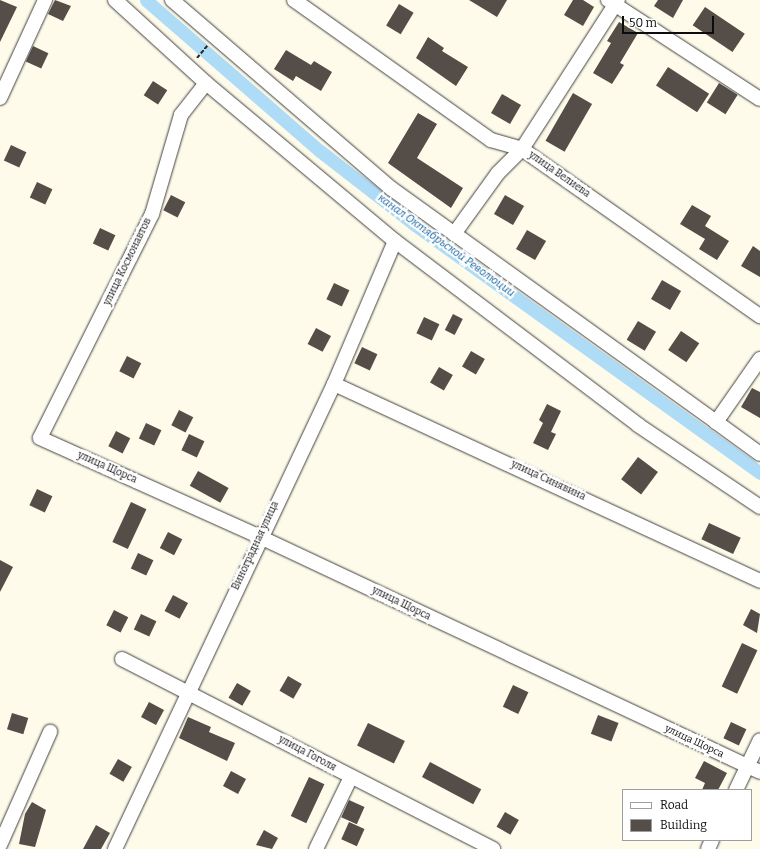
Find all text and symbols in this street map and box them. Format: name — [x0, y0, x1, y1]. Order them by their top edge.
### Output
scale bar — [624, 8, 716, 34]
text: 50 m — [629, 16, 657, 30]
street label: улица Велиева — [526, 149, 592, 201]
water label: канал Октябрьской Революции — [375, 192, 517, 300]
street label: улица Космонавтов — [102, 216, 154, 308]
street label: улица Щорса — [75, 450, 139, 486]
street label: улица Синявина — [509, 459, 587, 503]
street label: Виноградная улица — [230, 500, 282, 592]
street label: улица Щорса — [370, 585, 432, 623]
street label: улица Щорса — [663, 723, 725, 761]
street label: улица Гоголя — [276, 734, 338, 774]
legend — [622, 789, 752, 841]
text: Road — [660, 798, 688, 812]
text: Building — [660, 818, 707, 832]

